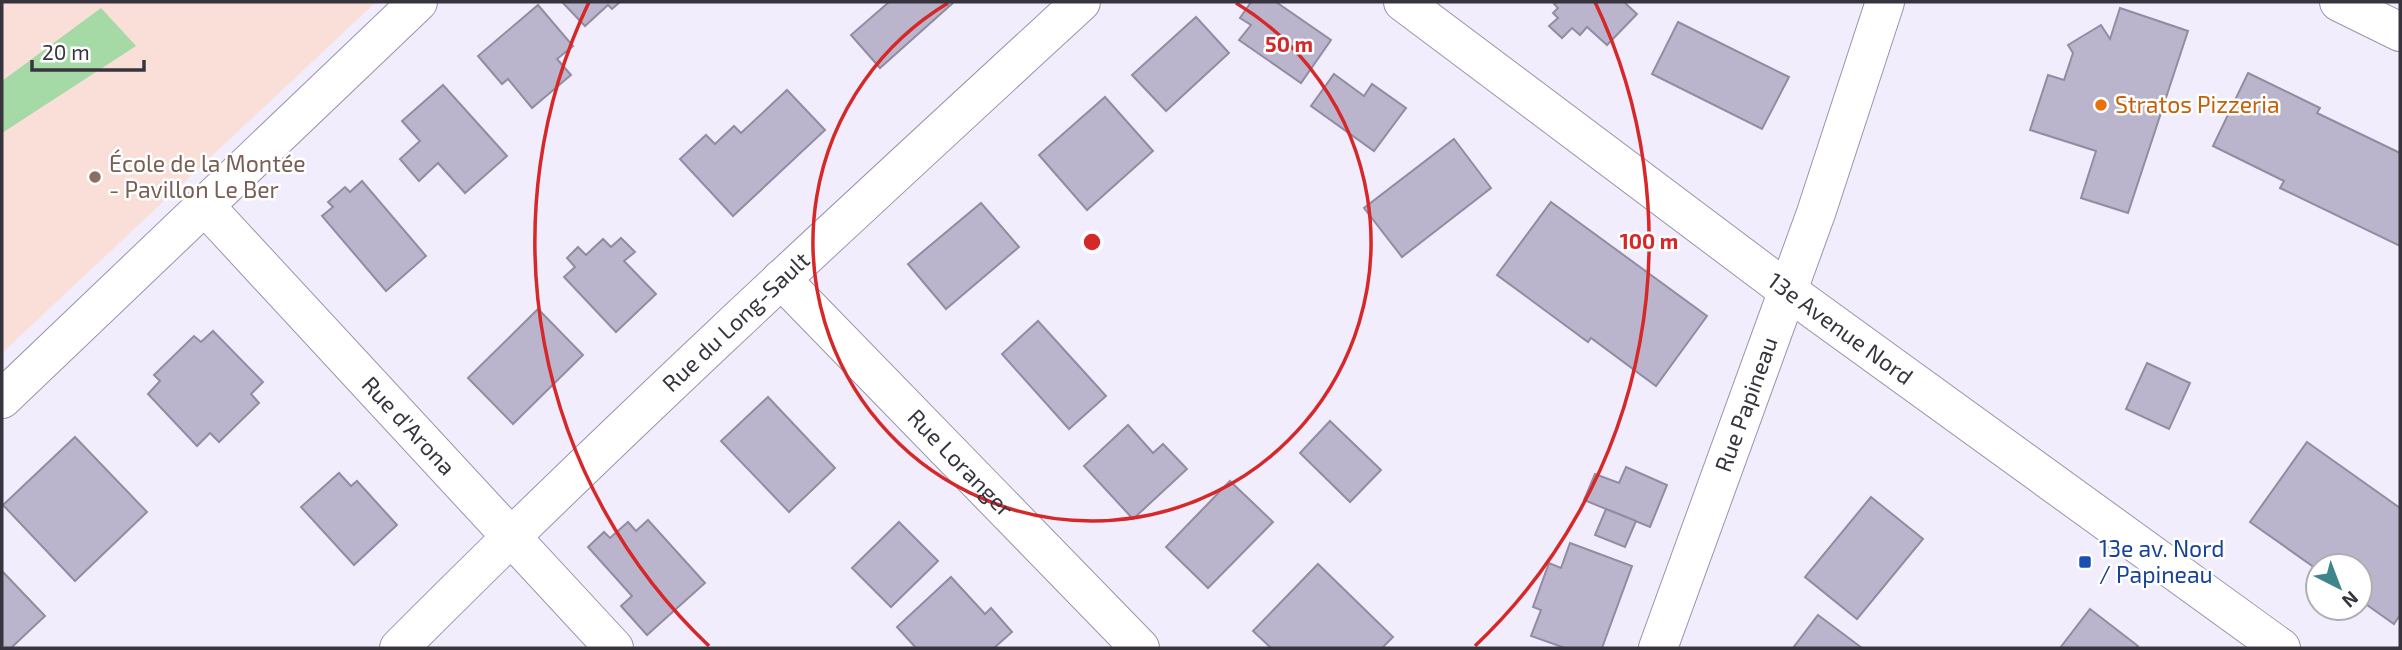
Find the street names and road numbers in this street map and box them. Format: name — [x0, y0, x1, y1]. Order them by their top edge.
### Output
street label: Rue du Long-Sault — [656, 245, 815, 397]
street label: 13e Avenue Nord — [1763, 266, 1919, 390]
street label: Rue Papineau — [1708, 333, 1783, 476]
street label: Rue d'Arona — [357, 370, 462, 480]
street label: Rue Loranger — [902, 403, 1020, 522]

